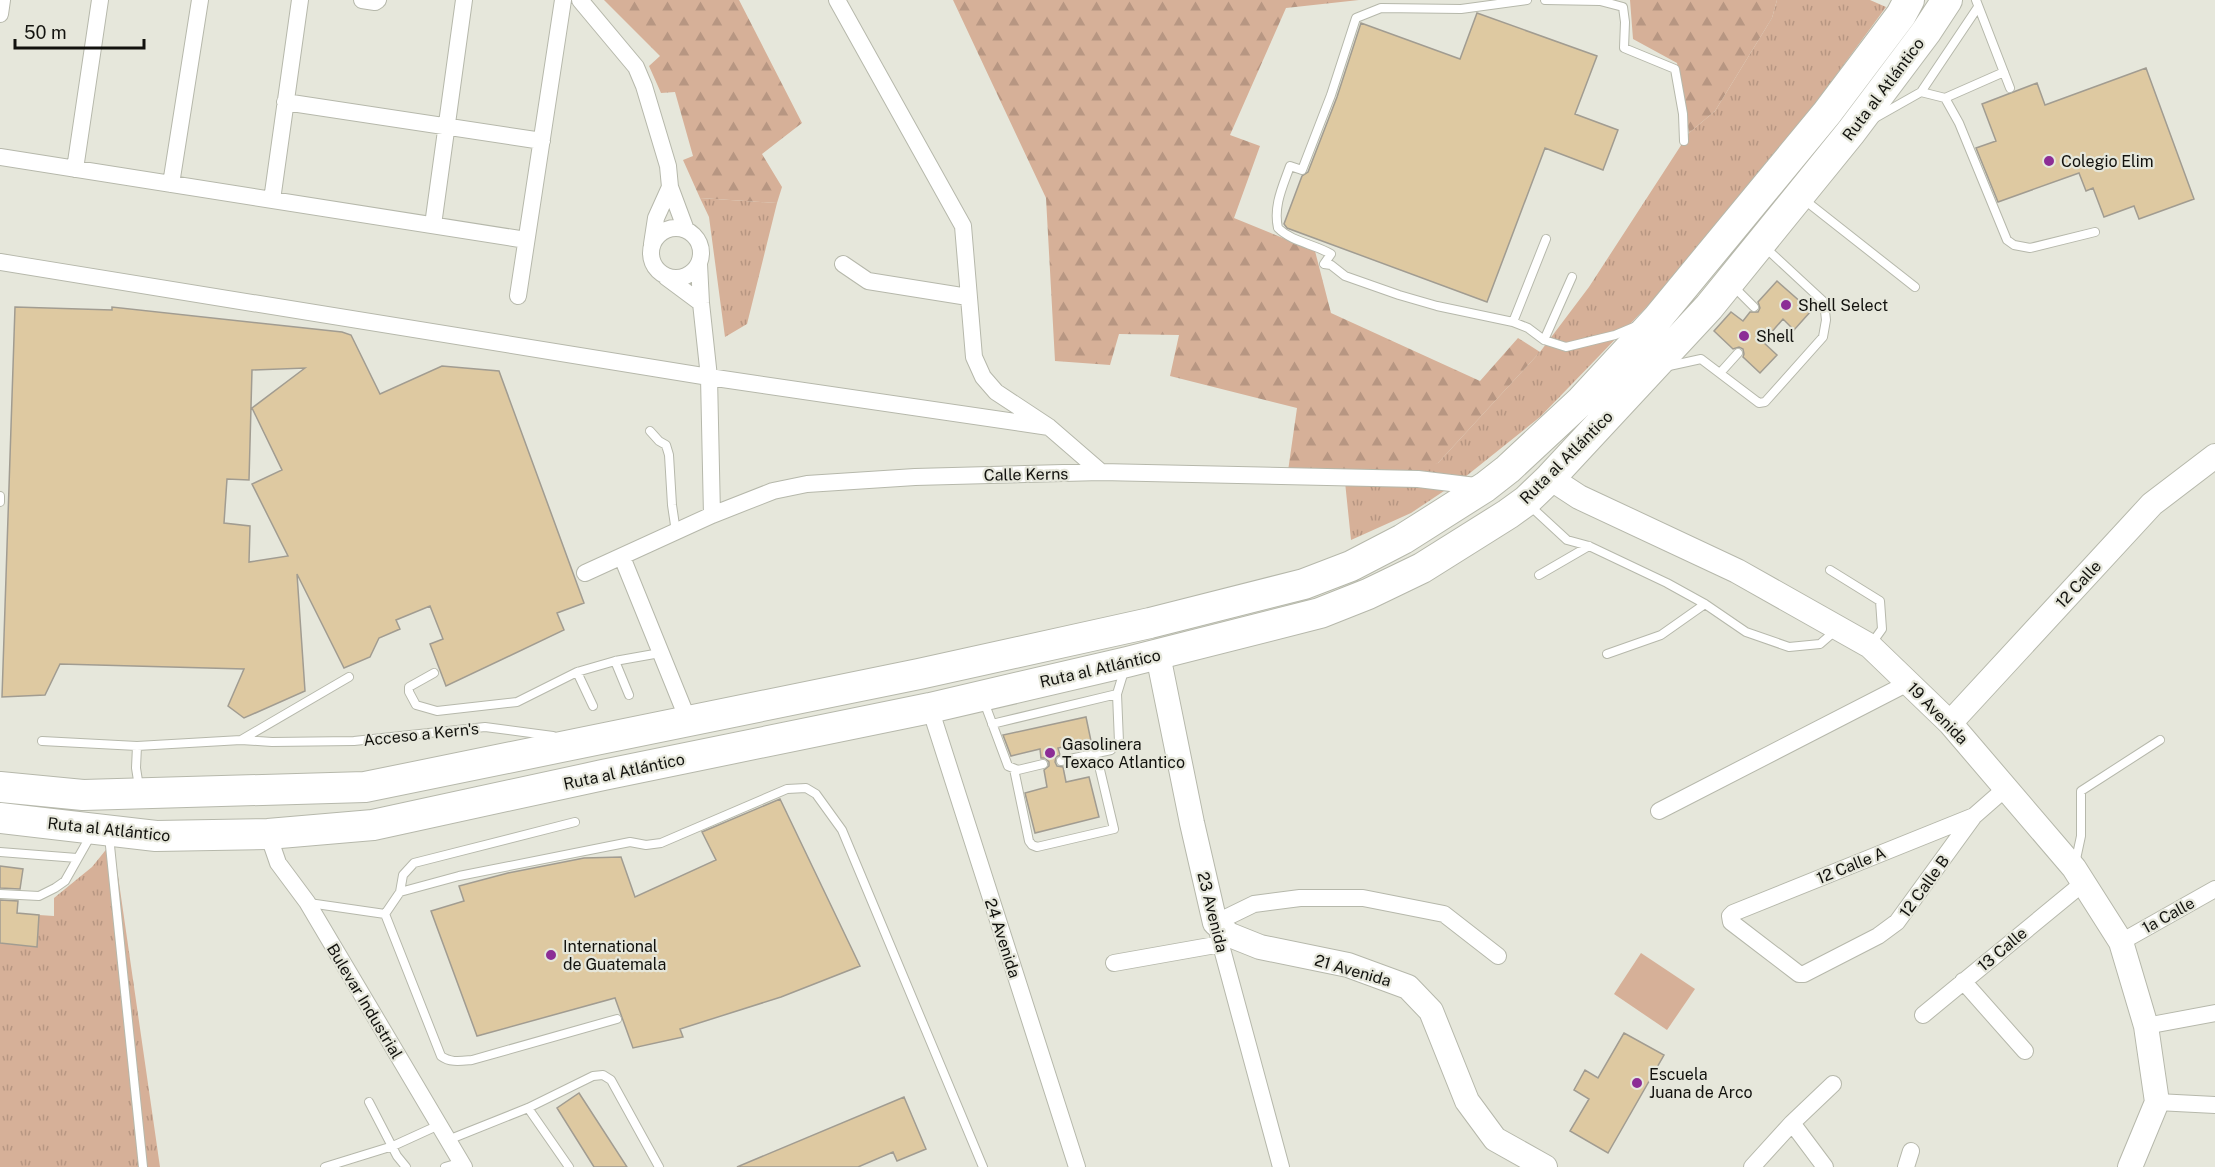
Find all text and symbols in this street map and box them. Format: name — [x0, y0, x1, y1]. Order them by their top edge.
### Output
scale bar — [15, 12, 144, 50]
text: 50 m — [24, 22, 67, 43]
street label: Ruta al Atlántico — [1839, 34, 1928, 144]
place label: Colegio Elim — [2061, 152, 2154, 171]
marker: Colegio Elim — [2042, 154, 2056, 168]
place label: Shell Select — [1798, 296, 1888, 315]
marker: Shell Select — [1779, 298, 1793, 312]
place label: Shell — [1756, 327, 1795, 346]
marker: Shell — [1737, 329, 1751, 343]
street label: Ruta al Atlántico — [1516, 407, 1617, 508]
street label: Calle Kerns — [984, 464, 1069, 485]
street label: 12 Calle — [2052, 557, 2105, 612]
street label: Ruta al Atlántico — [1038, 645, 1162, 692]
street label: 19 Avenida — [1903, 678, 1972, 748]
street label: Acceso a Kern's — [362, 719, 480, 750]
place label: Gasolinera Texaco Atlantico — [1062, 735, 1185, 772]
marker: Gasolinera Texaco Atlantico — [1043, 746, 1057, 760]
street label: Ruta al Atlántico — [562, 749, 687, 794]
street label: Ruta al Atlántico — [47, 814, 171, 845]
street label: 12 Calle A — [1814, 843, 1889, 888]
street label: 12 Calle B — [1895, 851, 1953, 921]
street label: 23 Avenida — [1193, 870, 1232, 954]
street label: 1a Calle — [2139, 893, 2198, 938]
street label: 24 Avenida — [981, 896, 1024, 980]
street label: 13 Calle — [1974, 923, 2031, 975]
place label: International de Guatemala — [563, 937, 666, 974]
street label: Bulevar Industrial — [323, 940, 407, 1062]
marker: International de Guatemala — [544, 948, 558, 962]
street label: 21 Avenida — [1312, 950, 1393, 990]
place label: Escuela Juana de Arco — [1649, 1065, 1753, 1102]
marker: Escuela Juana de Arco — [1630, 1076, 1644, 1090]

